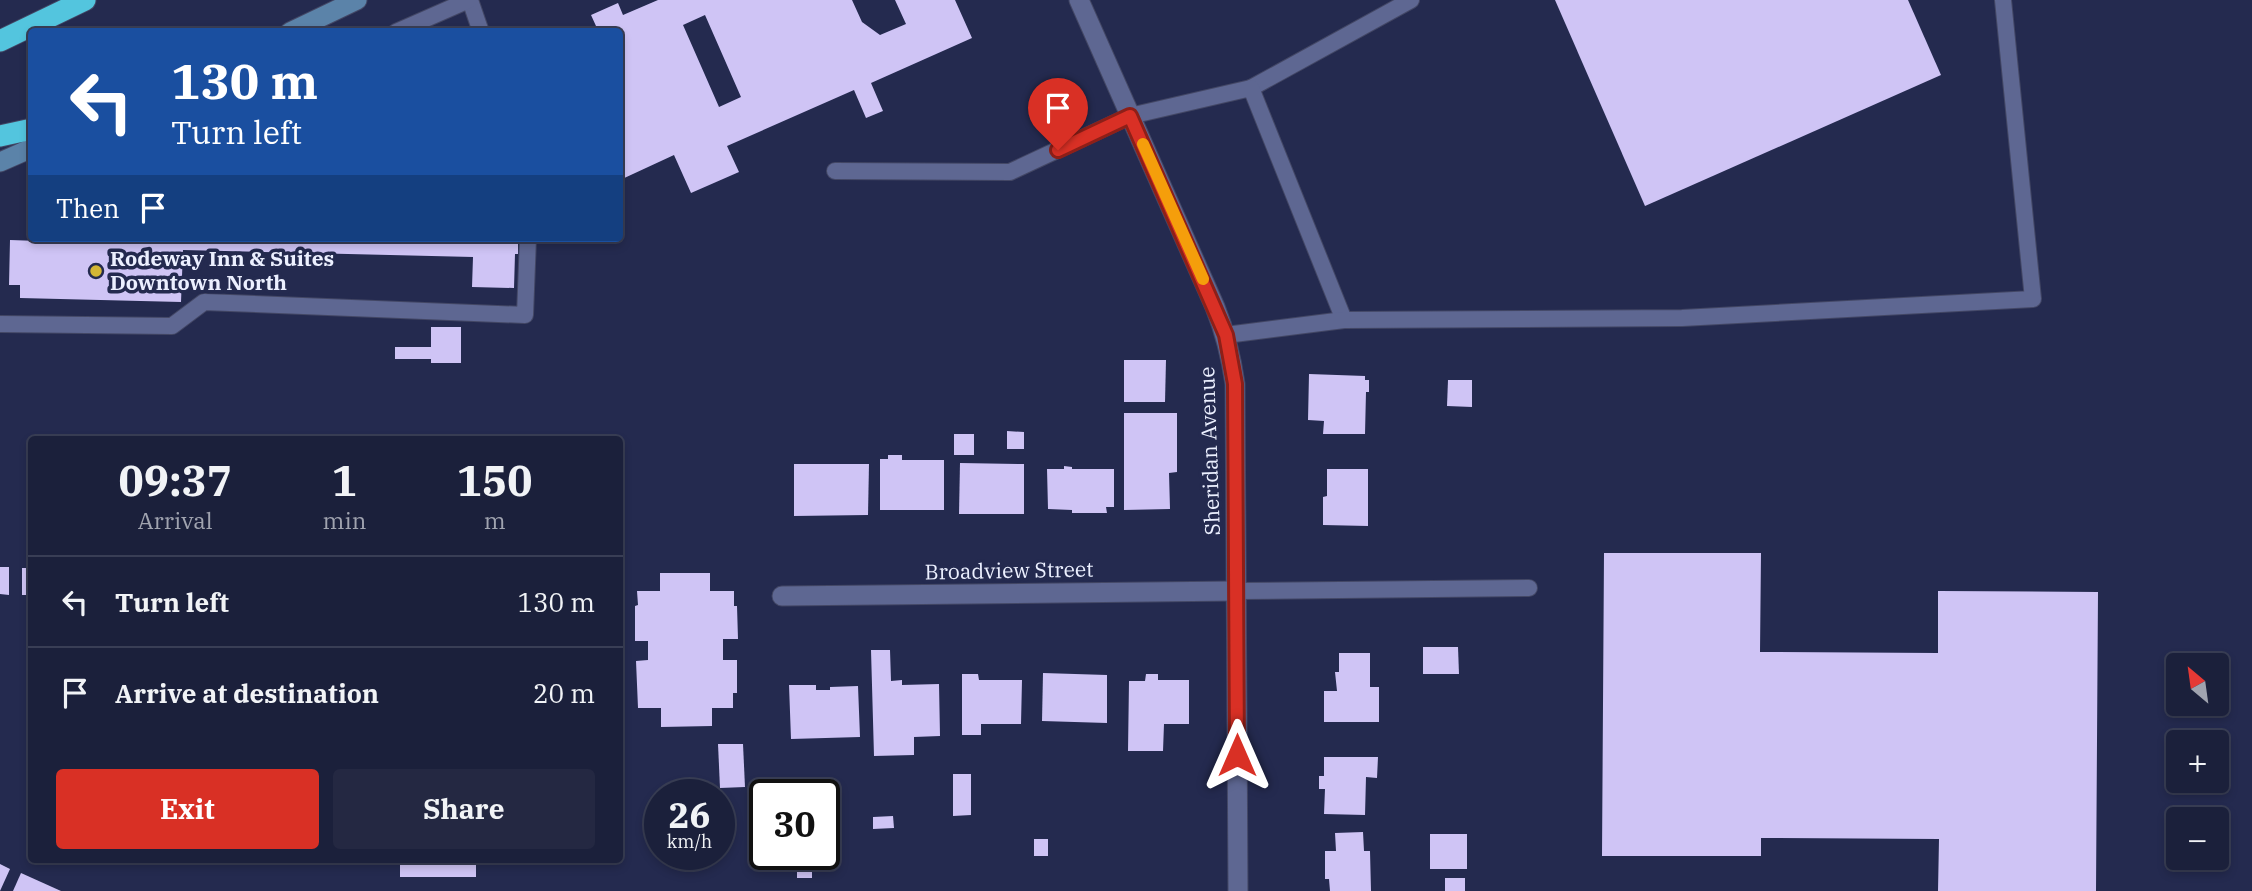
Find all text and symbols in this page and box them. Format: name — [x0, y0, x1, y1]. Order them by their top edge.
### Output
text: 130 m — [171, 49, 318, 112]
icon: left — [56, 56, 147, 147]
pin — [1028, 78, 1088, 150]
icon: arrive — [1039, 89, 1077, 127]
text: Turn left — [171, 111, 302, 153]
icon: arrive — [134, 189, 172, 227]
text: Then — [56, 191, 120, 225]
place label: Rodeway Inn & Suites Downtown North — [110, 244, 334, 296]
marker: Rodeway Inn & Suites Downtown North — [88, 263, 104, 279]
street label: Sheridan Avenue — [1192, 366, 1226, 536]
text: 09:37 — [118, 453, 232, 508]
text: 1 — [332, 453, 357, 508]
text: 150 — [457, 453, 532, 508]
text: Arrival — [138, 505, 213, 535]
text: min — [323, 505, 366, 535]
text: m — [484, 505, 506, 535]
street label: Broadview Street — [924, 555, 1094, 585]
icon: left — [56, 583, 94, 621]
text: Turn left — [115, 585, 229, 619]
text: 130 m — [517, 585, 595, 619]
north arrow — [2166, 653, 2230, 716]
map controls — [2166, 653, 2229, 870]
icon: arrive — [56, 674, 94, 712]
text: Arrive at destination — [115, 676, 379, 710]
text: 20 m — [533, 676, 595, 710]
position arrow — [1200, 718, 1274, 792]
button: + — [2166, 730, 2229, 793]
button: Exit — [56, 769, 319, 849]
button: Share — [333, 769, 595, 849]
speed limit sign: 30 — [749, 779, 840, 870]
text: 26 — [668, 792, 711, 838]
button: − — [2166, 807, 2229, 870]
text: km/h — [667, 830, 712, 853]

